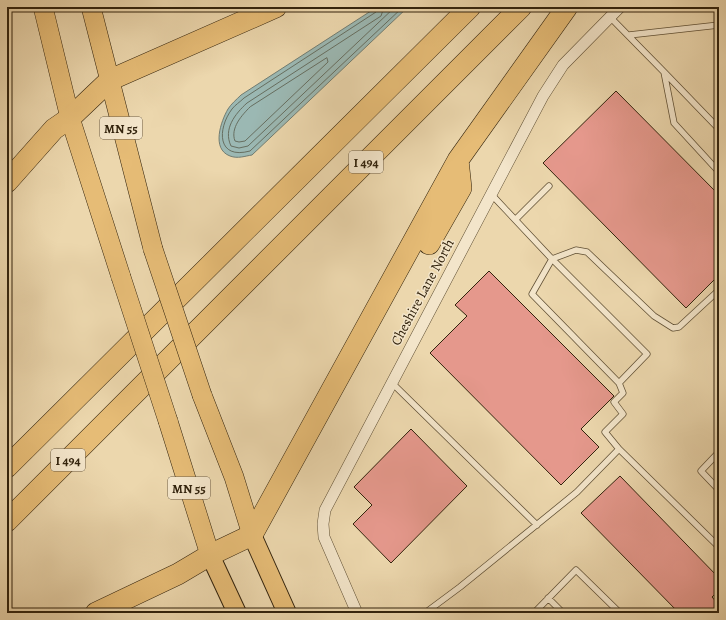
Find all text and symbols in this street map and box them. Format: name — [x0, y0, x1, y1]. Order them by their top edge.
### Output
road number: MN 55 — [100, 117, 142, 139]
road number: I 494 — [349, 151, 383, 173]
street label: Cheshire Lane North — [386, 235, 459, 349]
road number: I 494 — [51, 449, 85, 471]
road number: MN 55 — [168, 477, 210, 499]

